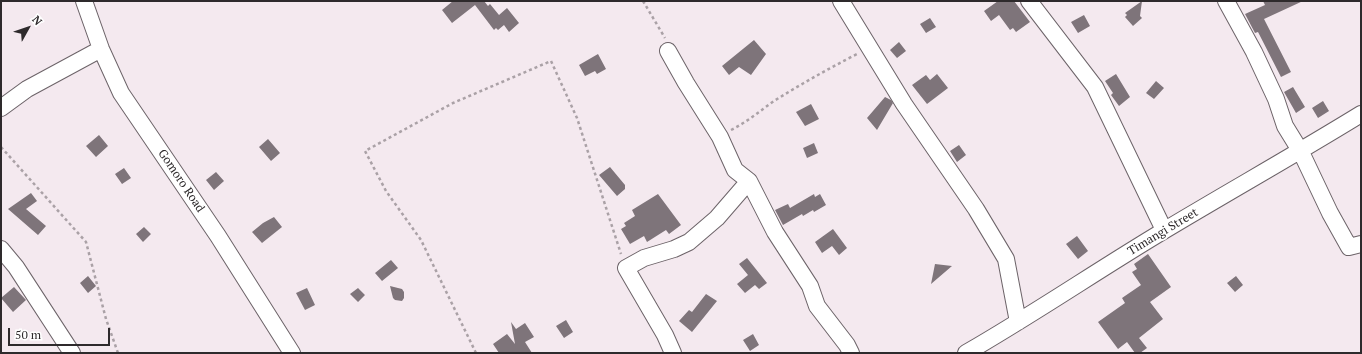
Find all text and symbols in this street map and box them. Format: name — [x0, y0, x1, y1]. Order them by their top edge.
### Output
north arrow — [8, 8, 48, 48]
text: N — [29, 13, 45, 28]
street label: Gomoro Road — [155, 147, 207, 215]
street label: Timangi Street — [1125, 205, 1201, 259]
scale bar — [10, 320, 112, 346]
text: 50 m — [15, 327, 41, 342]

